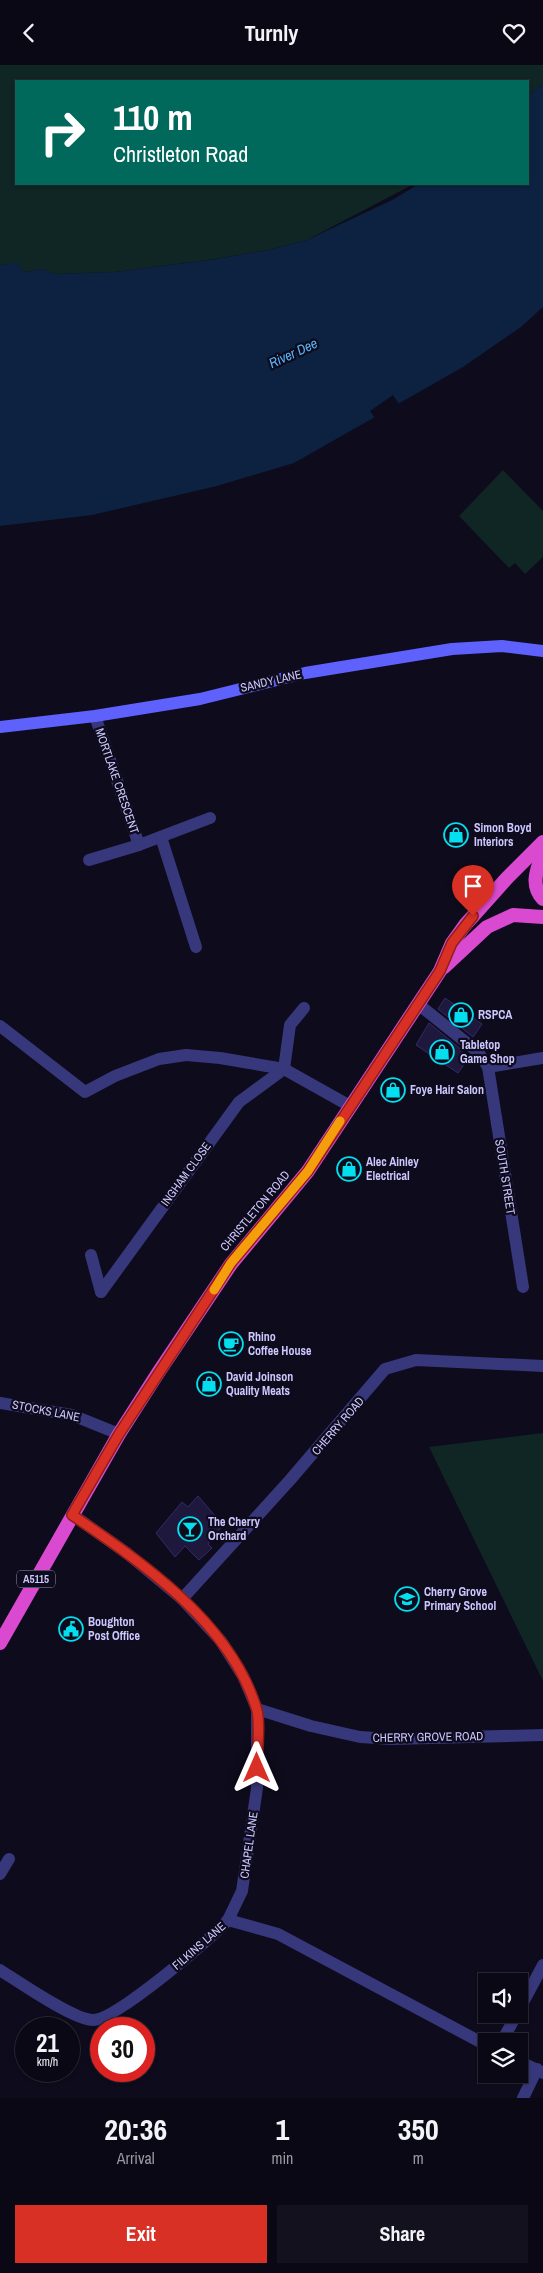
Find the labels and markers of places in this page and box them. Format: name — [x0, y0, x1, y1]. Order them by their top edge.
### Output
place label: Simon Boyd Interiors — [474, 820, 531, 850]
shop icon: Simon Boyd Interiors — [443, 822, 469, 848]
pin — [452, 865, 494, 916]
shop icon: RSPCA — [448, 1002, 474, 1028]
place label: RSPCA — [478, 1007, 513, 1023]
place label: Tabletop Game Shop — [460, 1037, 515, 1067]
shop icon: Tabletop Game Shop — [429, 1039, 455, 1065]
shop icon: Foye Hair Salon — [380, 1077, 406, 1103]
place label: Foye Hair Salon — [410, 1082, 484, 1098]
place label: Alec Ainley Electrical — [366, 1154, 419, 1184]
shop icon: Alec Ainley Electrical — [336, 1156, 362, 1182]
place label: Rhino Coffee House — [248, 1329, 312, 1359]
cafe icon: Rhino Coffee House — [218, 1331, 244, 1357]
place label: David Joinson Quality Meats — [226, 1369, 293, 1399]
shop icon: David Joinson Quality Meats — [196, 1371, 222, 1397]
place label: The Cherry Orchard — [208, 1514, 260, 1544]
bar icon: The Cherry Orchard — [177, 1516, 203, 1542]
place label: Cherry Grove Primary School — [424, 1584, 496, 1614]
school or university icon: Cherry Grove Primary School — [394, 1586, 420, 1612]
place label: Boughton Post Office — [88, 1614, 140, 1644]
public building icon: Boughton Post Office — [58, 1616, 84, 1642]

